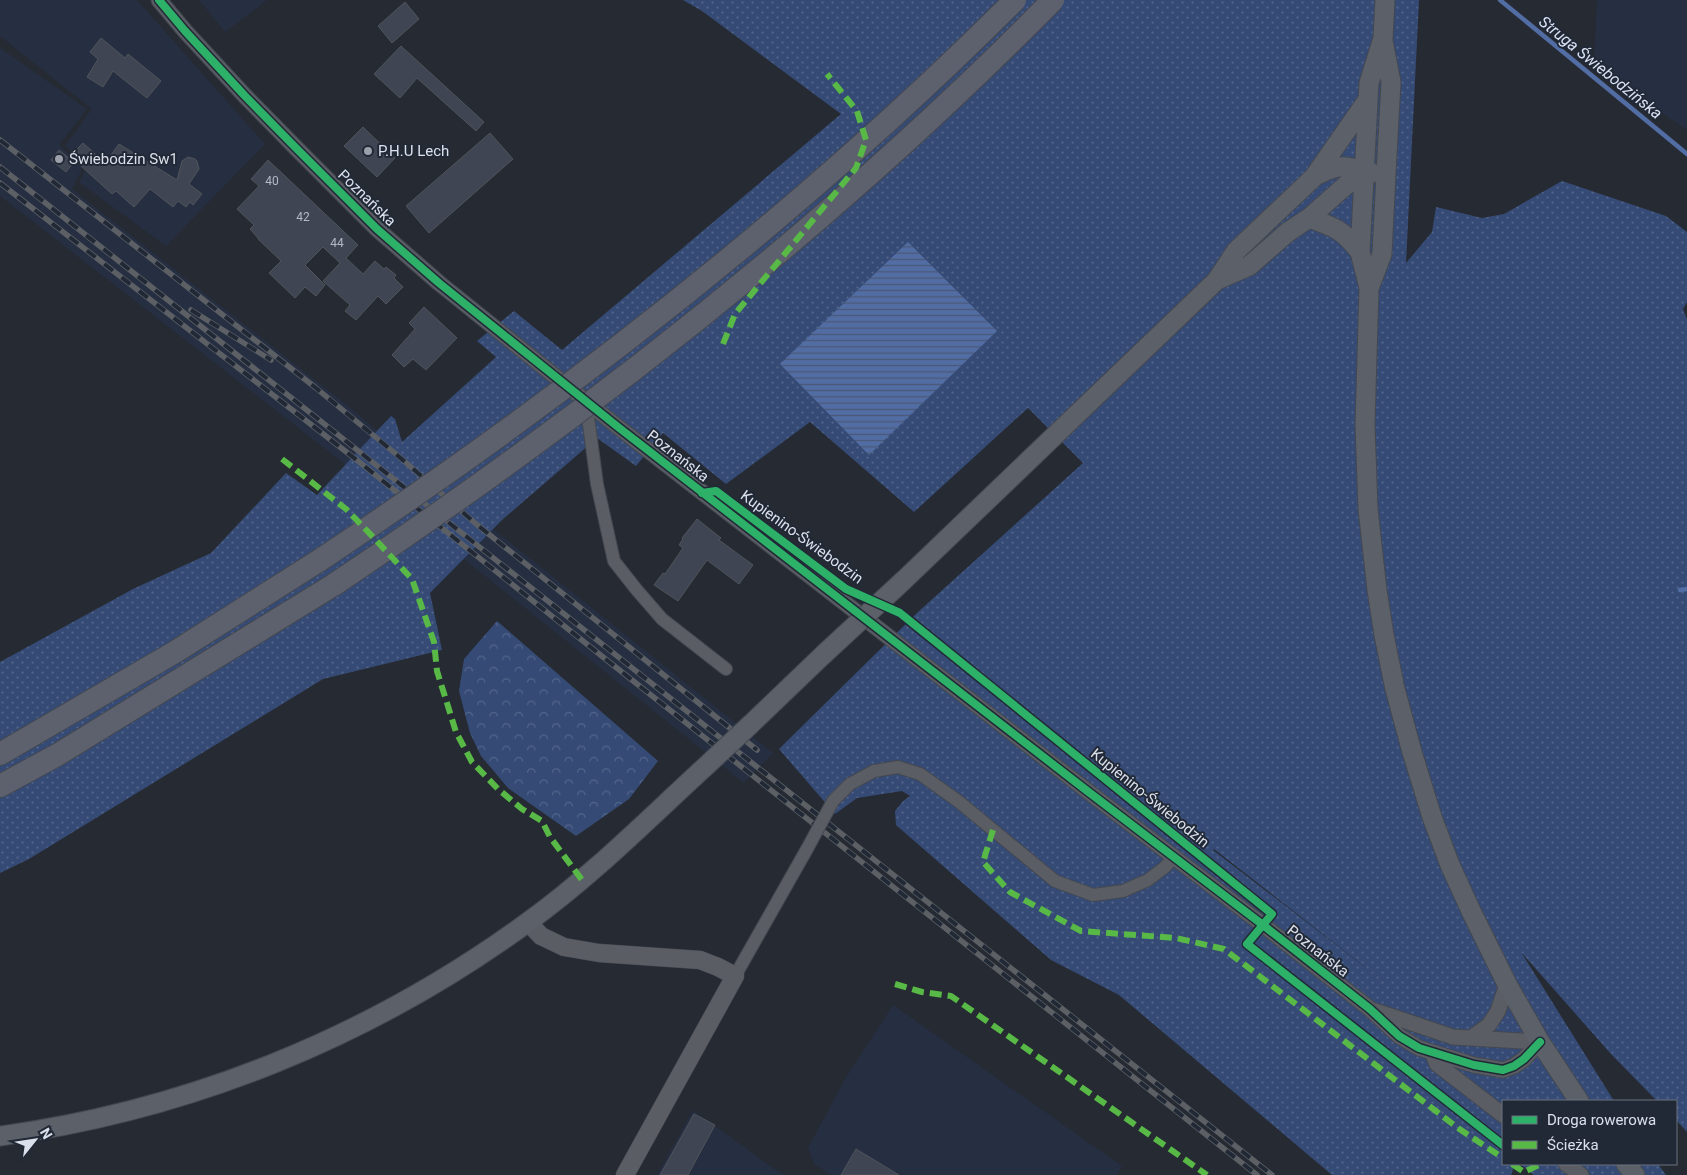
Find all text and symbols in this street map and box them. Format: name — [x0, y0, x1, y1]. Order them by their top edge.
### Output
water label: Struga Świebodzińska — [1535, 12, 1666, 123]
place label: P.H.U Lech — [378, 142, 449, 160]
marker: P.H.U Lech — [362, 145, 374, 157]
place label: Świebodzin Sw1 — [69, 150, 178, 168]
marker: Świebodzin Sw1 — [53, 153, 65, 165]
street label: Poznańska — [334, 166, 400, 230]
house number: 40 — [265, 174, 279, 188]
house number: 42 — [296, 210, 310, 224]
house number: 44 — [330, 236, 344, 250]
street label: Poznańska — [644, 426, 712, 486]
street label: Kupienino-Świebodzin — [737, 487, 867, 587]
street label: Kupienino-Świebodzin — [1087, 745, 1213, 851]
street label: Poznańska — [1284, 921, 1352, 981]
legend — [1502, 1100, 1677, 1165]
text: Droga rowerowa — [1547, 1111, 1656, 1129]
north arrow — [10, 1115, 60, 1165]
text: N — [37, 1125, 56, 1142]
text: Ścieżka — [1547, 1136, 1599, 1154]

